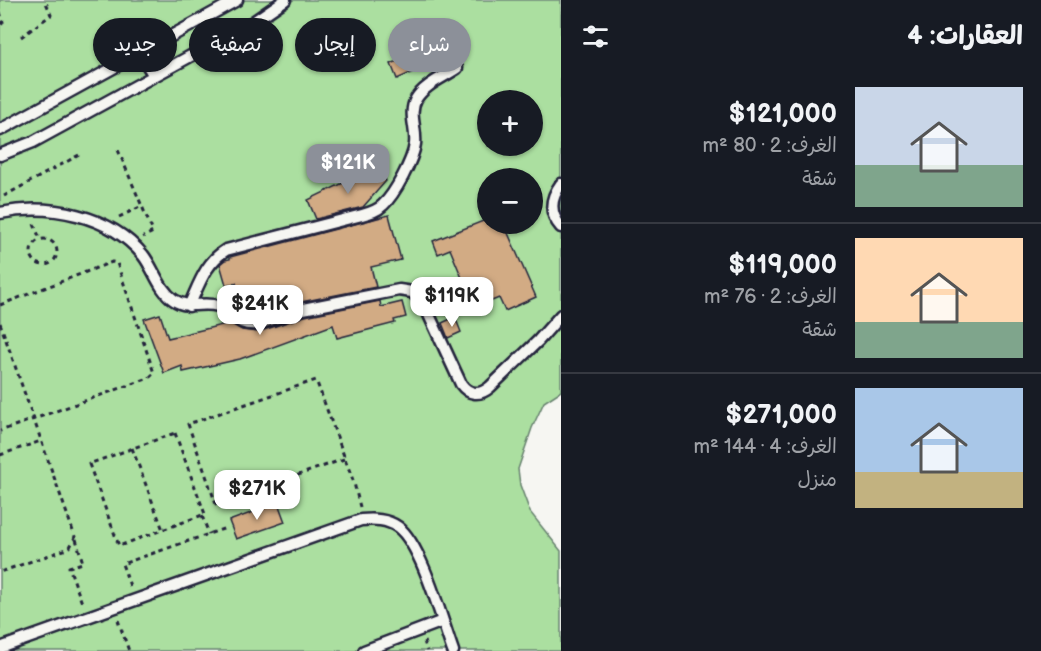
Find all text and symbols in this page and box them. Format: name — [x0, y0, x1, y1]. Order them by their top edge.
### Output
chip: جديد — [93, 18, 177, 72]
chip: تصفية — [189, 18, 283, 72]
chip: إيجار — [295, 18, 376, 72]
chip: شراء — [388, 18, 471, 72]
icon: filters — [579, 20, 612, 53]
text: العقارات: 4 — [907, 21, 1023, 52]
map controls — [477, 90, 543, 234]
button: + — [477, 90, 543, 156]
text: $121,000 — [729, 99, 837, 130]
icon: home — [903, 111, 975, 183]
text: الغرف: 2 · 80 m² — [703, 134, 837, 158]
pin: $121K — [306, 144, 390, 195]
text: $121K — [320, 151, 376, 175]
text: شقة — [802, 167, 837, 191]
button: − — [477, 168, 543, 234]
text: $119,000 — [728, 250, 837, 281]
icon: home — [903, 262, 975, 334]
pin: $119K — [410, 277, 494, 328]
text: $119K — [424, 284, 480, 308]
pin: $241K — [218, 285, 302, 336]
text: الغرف: 2 · 76 m² — [704, 285, 837, 309]
text: $241K — [231, 292, 289, 316]
text: شقة — [802, 318, 837, 342]
text: $271,000 — [725, 400, 837, 431]
icon: home — [903, 412, 975, 484]
text: الغرف: 4 · 144 m² — [693, 435, 837, 459]
text: منزل — [798, 468, 837, 492]
pin: $271K — [215, 470, 299, 521]
text: $271K — [228, 477, 286, 501]

